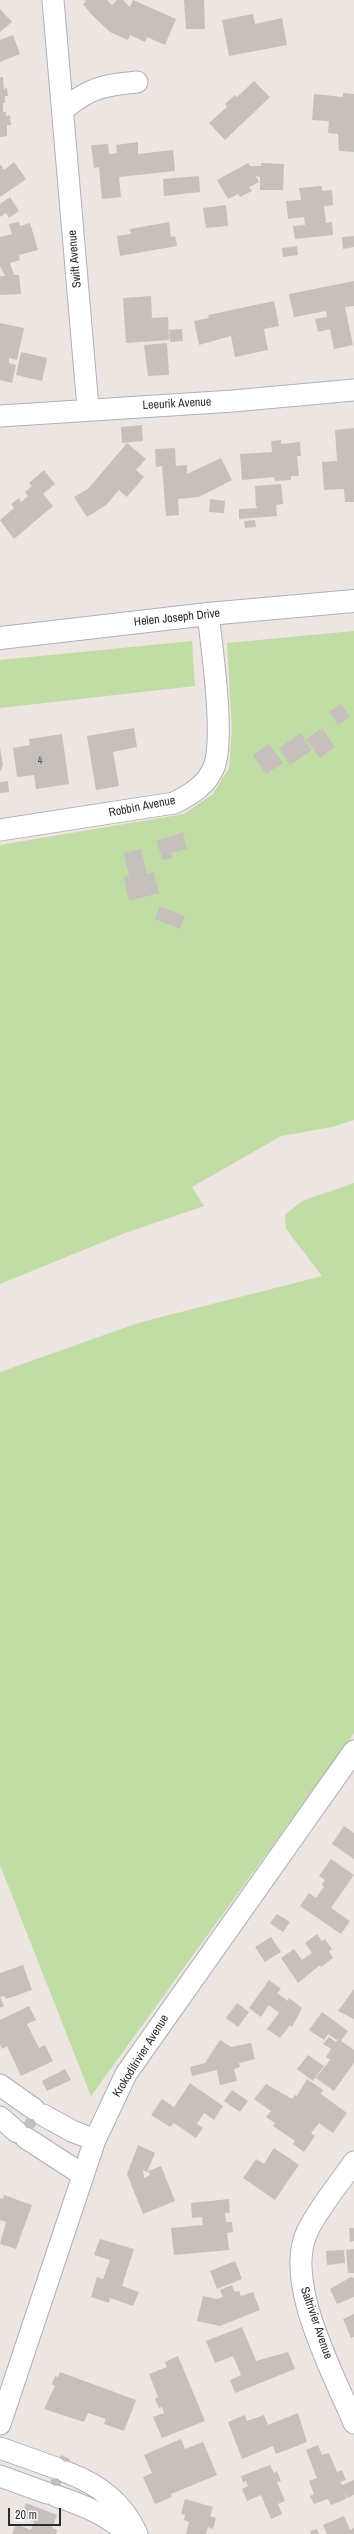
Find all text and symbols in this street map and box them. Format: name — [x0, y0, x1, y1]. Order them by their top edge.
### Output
street label: Swift Avenue — [65, 230, 85, 288]
street label: Leeurik Avenue — [142, 395, 212, 413]
street label: Helen Joseph Drive — [133, 606, 221, 630]
house number: 4 — [38, 755, 42, 767]
street label: Robbin Avenue — [107, 793, 177, 821]
street label: Krokodilrivier Avenue — [110, 2012, 172, 2100]
street label: Saltrivier Avenue — [297, 2285, 335, 2361]
scale bar — [10, 2500, 63, 2526]
text: 20 m — [15, 2507, 37, 2523]

